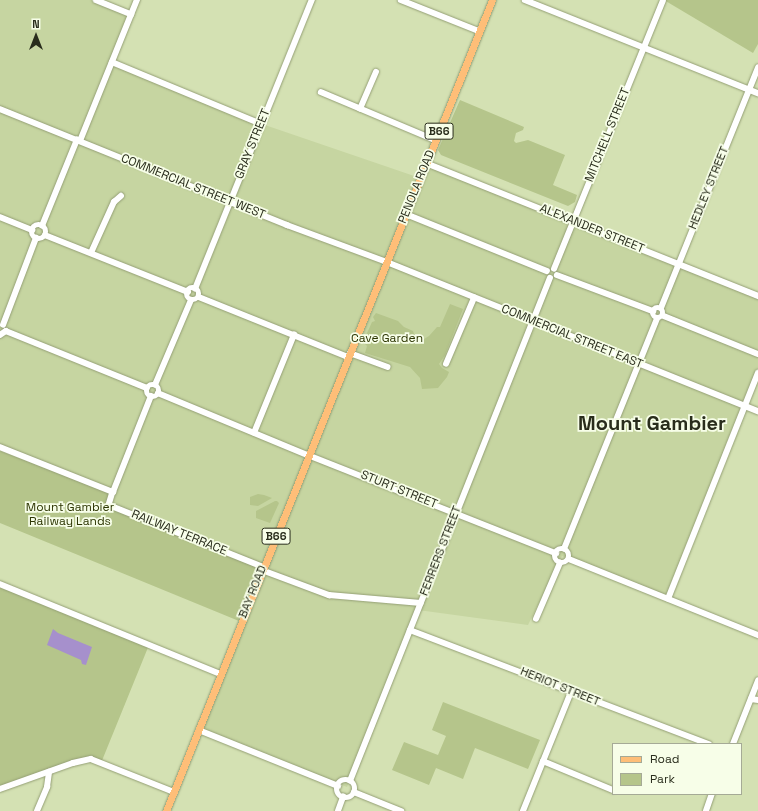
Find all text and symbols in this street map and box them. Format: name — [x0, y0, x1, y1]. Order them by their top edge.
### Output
north arrow — [16, 16, 56, 56]
text: N — [32, 17, 40, 31]
street label: MITCHELL STREET — [582, 86, 634, 184]
street label: GRAY STREET — [232, 107, 274, 181]
road number: B66 — [424, 122, 454, 140]
street label: HEDLEY STREET — [686, 144, 732, 232]
street label: PENOLA ROAD — [396, 148, 438, 226]
street label: COMMERCIAL STREET WEST — [118, 151, 268, 223]
street label: ALEXANDER STREET — [538, 201, 646, 257]
street label: COMMERCIAL STREET EAST — [499, 302, 645, 372]
park label: Cave Garden — [351, 332, 423, 346]
district label: Mount Gambier — [578, 411, 726, 435]
street label: STURT STREET — [358, 468, 440, 512]
park label: Mount Gambier Railway Lands — [26, 501, 114, 529]
street label: FERRERS STREET — [417, 504, 465, 598]
street label: RAILWAY TERRACE — [129, 507, 229, 559]
road number: B66 — [261, 527, 291, 545]
street label: BAY ROAD — [236, 563, 270, 621]
street label: HERIOT STREET — [518, 664, 602, 710]
legend — [612, 743, 742, 795]
text: Road — [650, 751, 679, 767]
text: Park — [650, 771, 675, 787]

